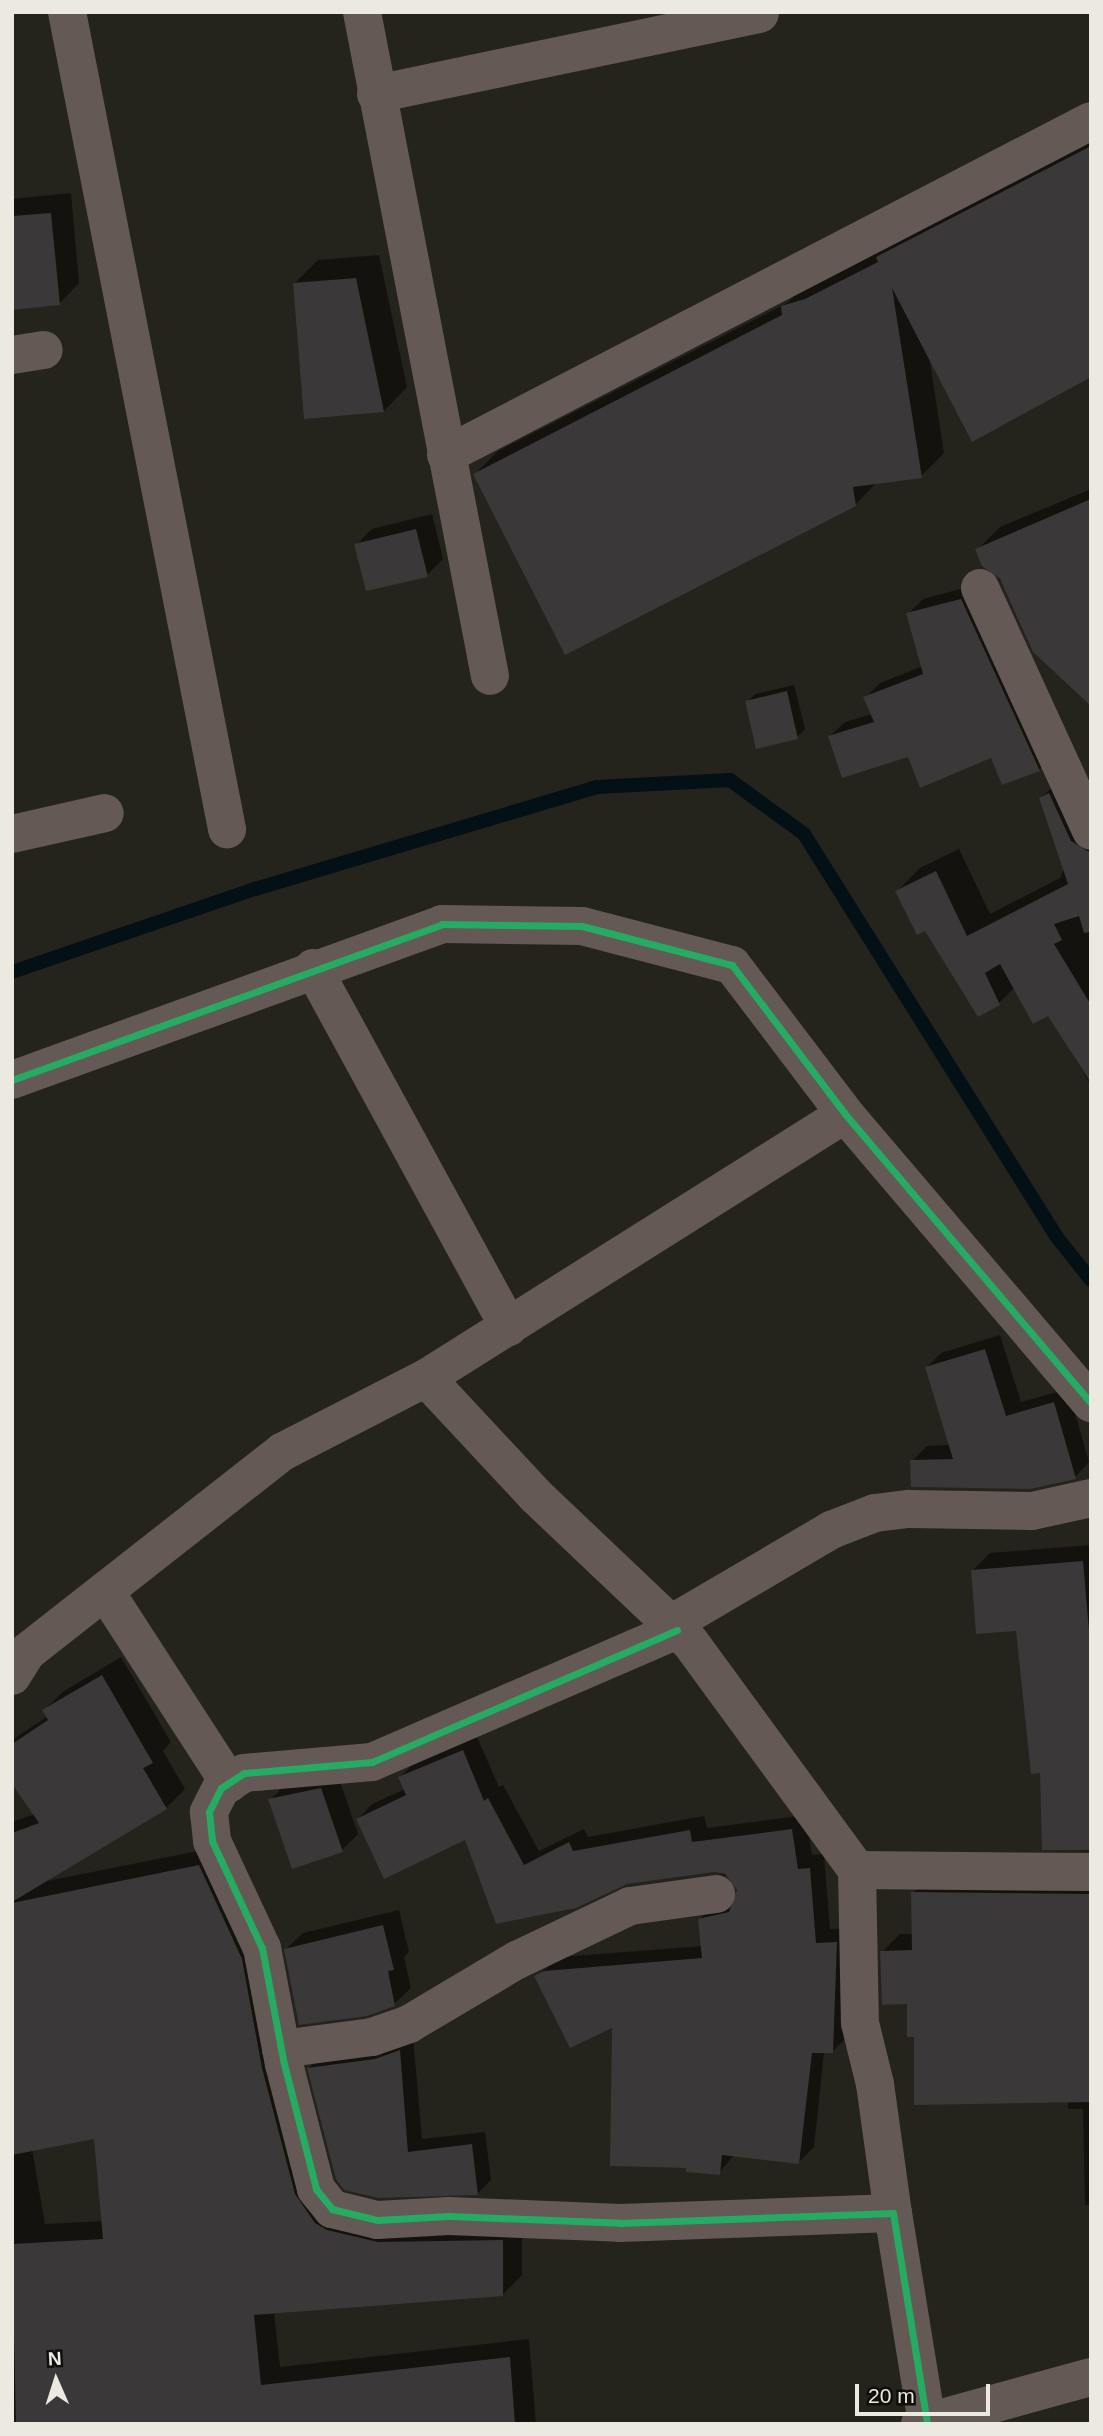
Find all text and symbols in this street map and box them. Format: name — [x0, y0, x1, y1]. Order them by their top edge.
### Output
north arrow — [21, 2345, 91, 2415]
text: N — [47, 2348, 62, 2369]
scale bar — [858, 2370, 993, 2414]
text: 20 m — [868, 2384, 915, 2407]

